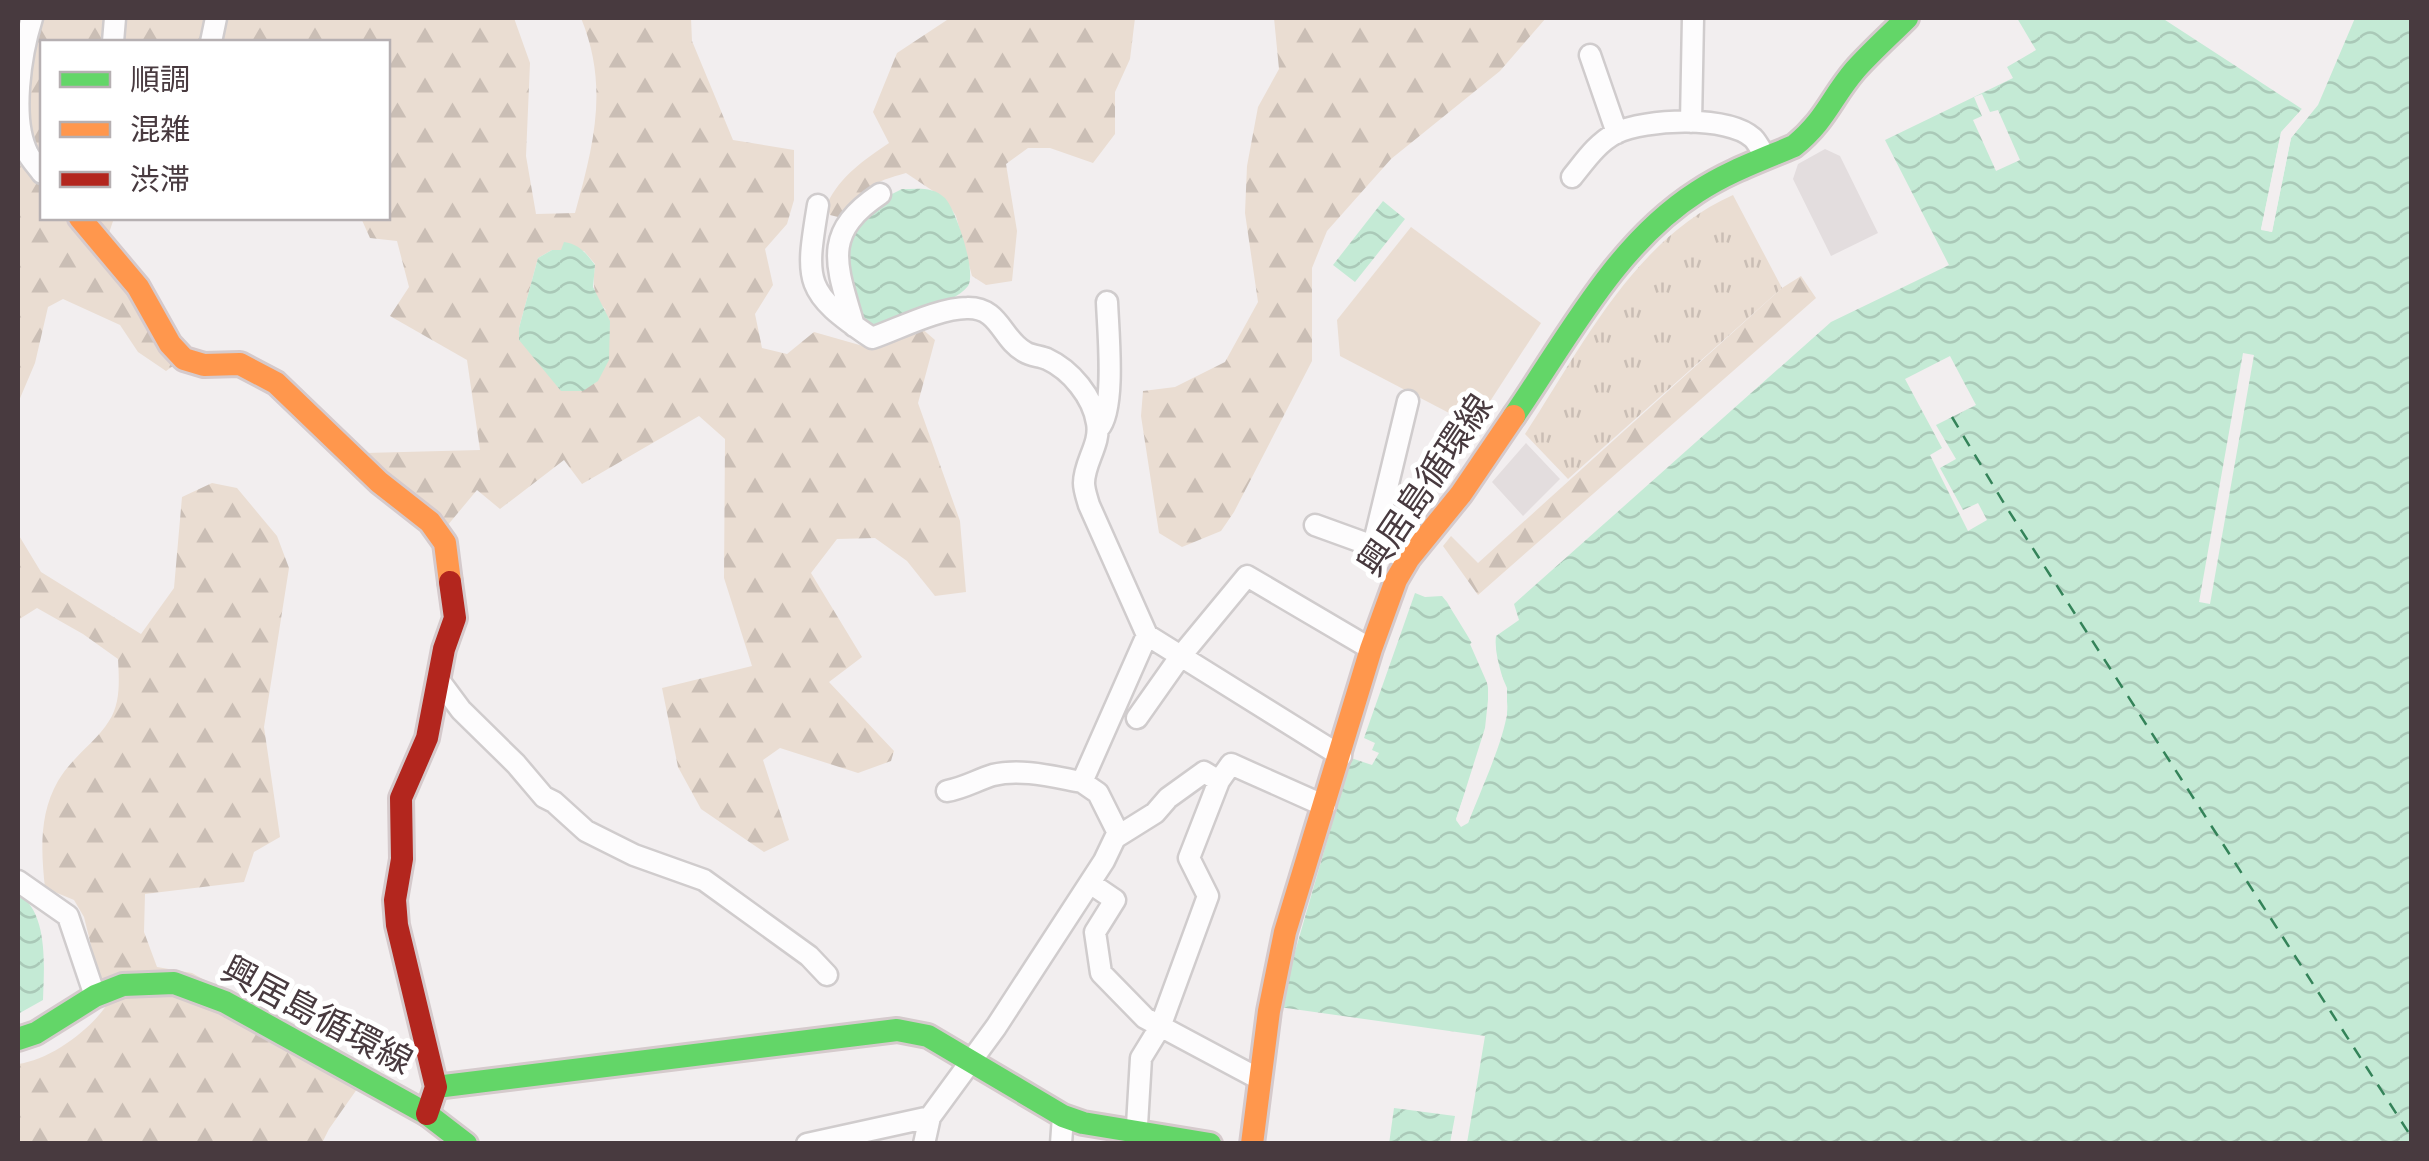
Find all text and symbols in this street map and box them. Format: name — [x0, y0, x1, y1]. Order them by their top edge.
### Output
legend — [40, 40, 390, 220]
text: 順調 — [130, 60, 190, 96]
text: 混雑 — [130, 110, 190, 146]
text: 渋滞 — [130, 160, 190, 196]
street label: 興居島循環線 — [1347, 385, 1499, 583]
street label: 興居島循環線 — [215, 945, 421, 1081]

